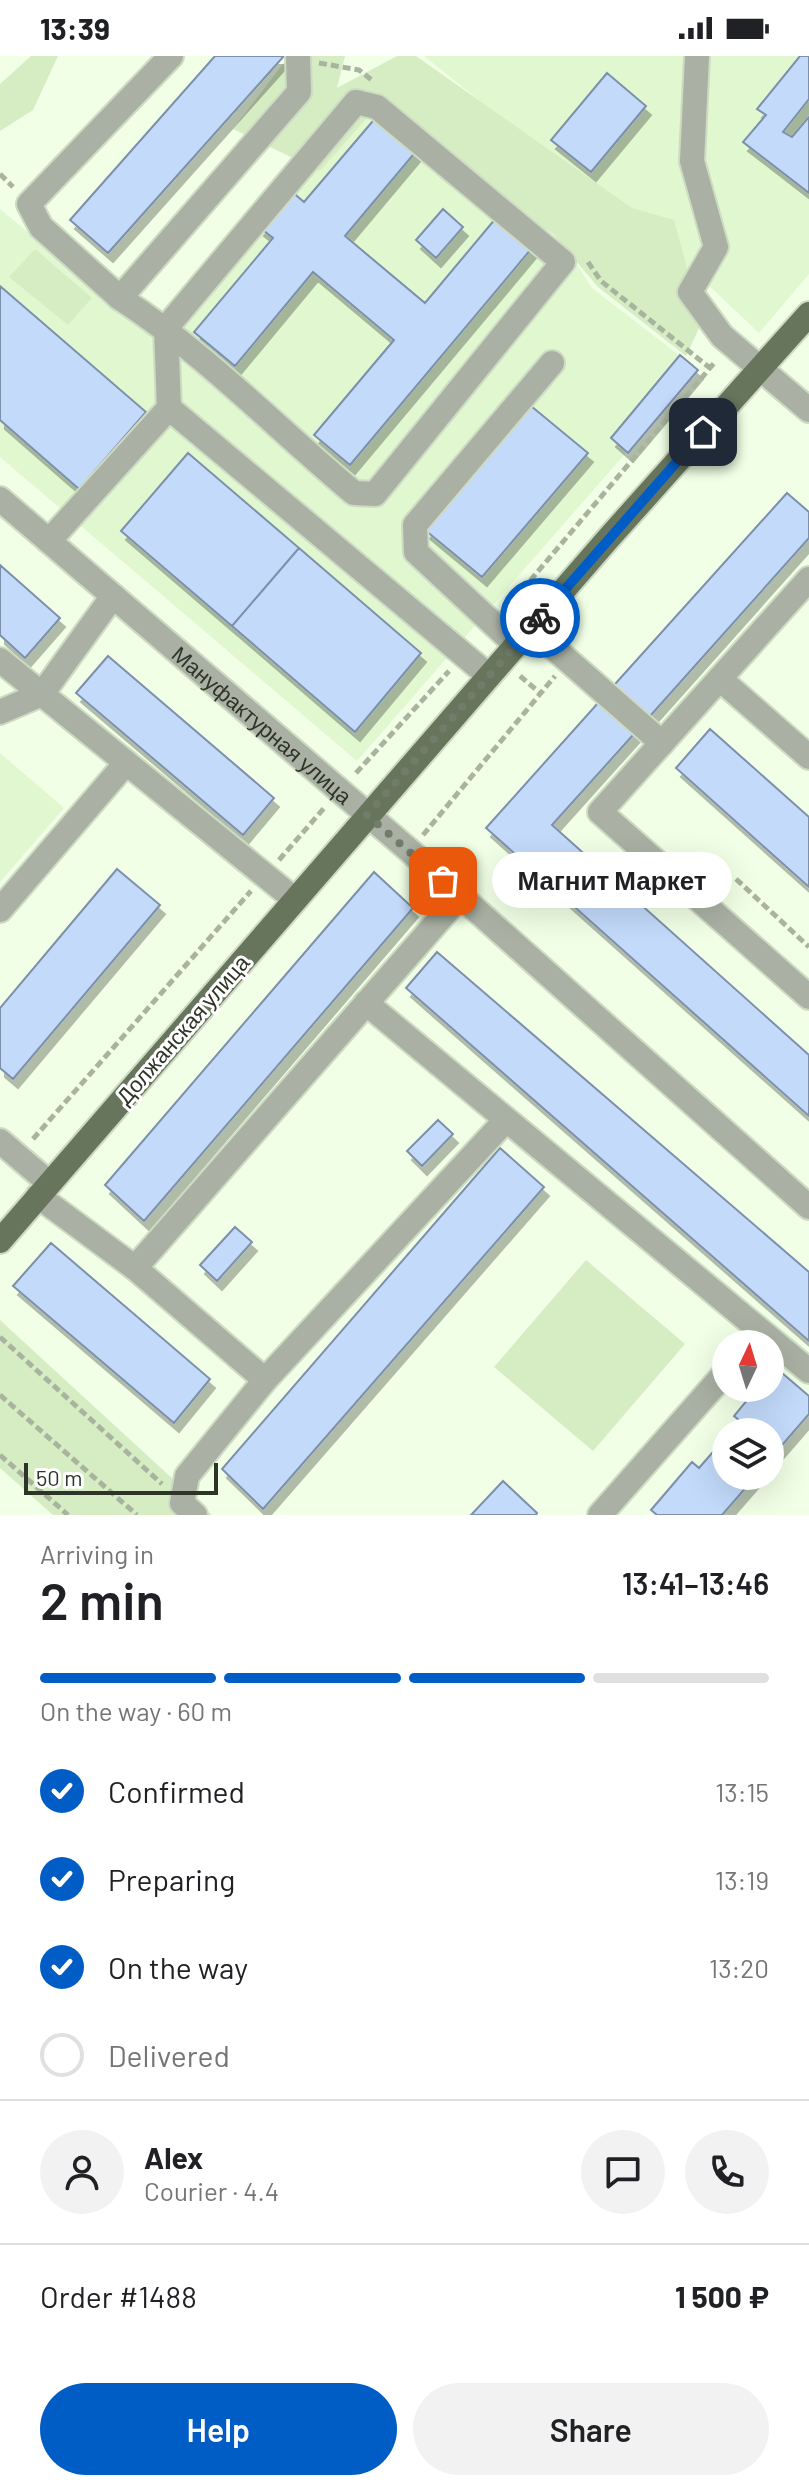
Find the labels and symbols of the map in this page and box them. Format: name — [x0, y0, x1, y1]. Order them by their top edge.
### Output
pin — [669, 398, 737, 466]
courier — [500, 578, 580, 658]
street label: Мануфактурная улица — [167, 640, 358, 809]
pin — [409, 847, 477, 915]
callout: Магнит Маркет — [491, 853, 731, 909]
street label: Должанская улица — [110, 949, 255, 1109]
north arrow — [712, 1330, 784, 1402]
scale bar — [24, 1459, 218, 1495]

